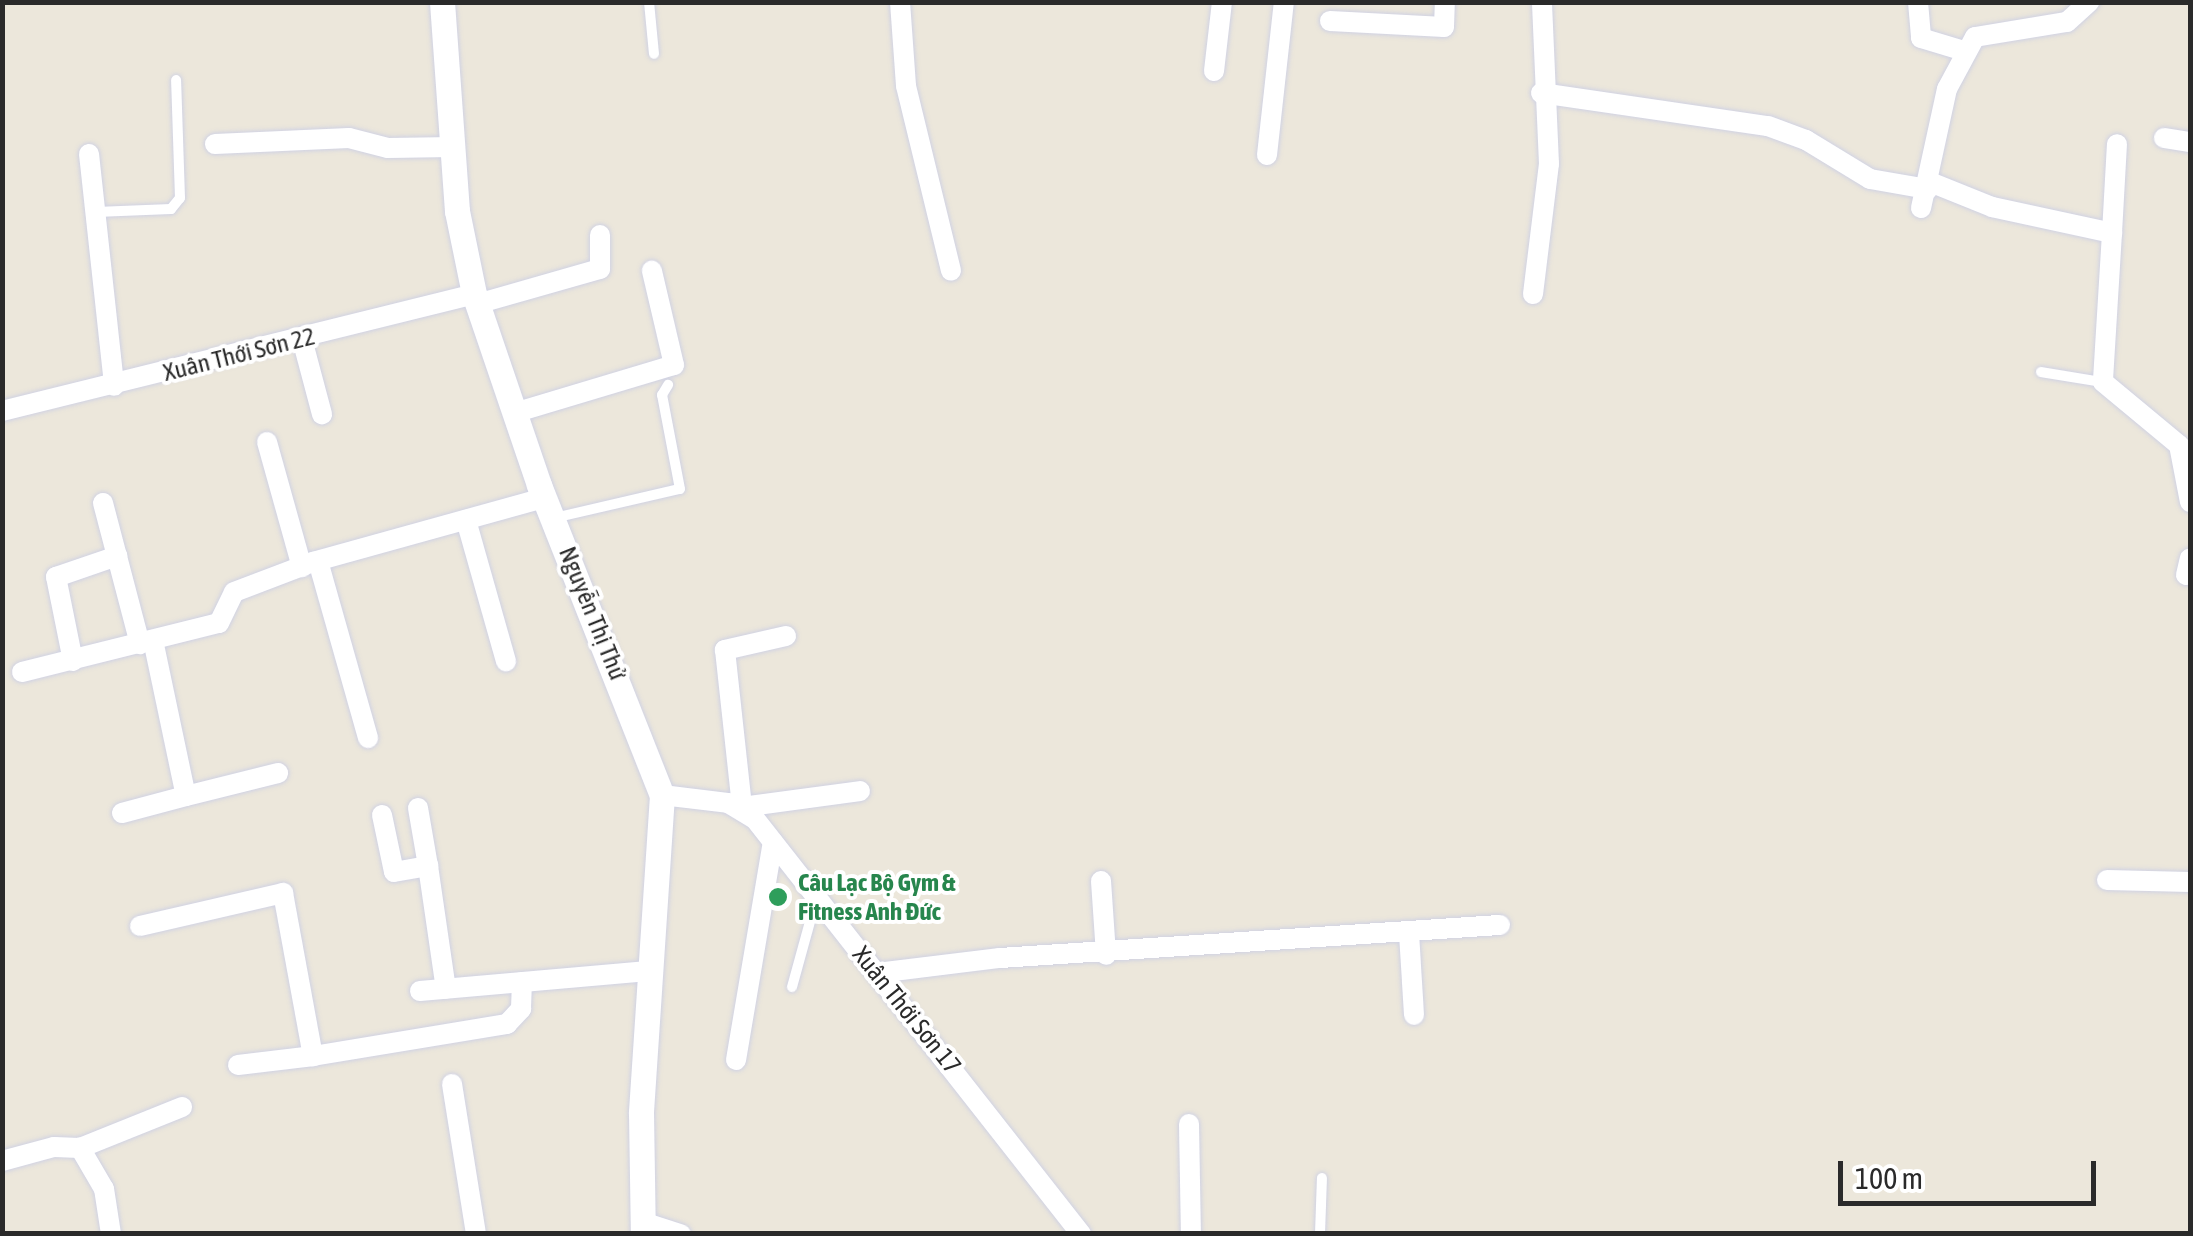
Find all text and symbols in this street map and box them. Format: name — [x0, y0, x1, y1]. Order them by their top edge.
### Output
street label: Xuân Thới Sơn 22 — [160, 321, 318, 387]
street label: Nguyễn Thị Thử — [553, 542, 633, 684]
place label: Câu Lạc Bộ Gym & Fitness Anh Đức — [798, 868, 955, 927]
marker: Câu Lạc Bộ Gym & Fitness Anh Đức — [767, 886, 789, 908]
street label: Xuân Thới Sơn 17 — [846, 940, 968, 1080]
scale bar — [1843, 1141, 2100, 1203]
text: 100 m — [1855, 1161, 1923, 1195]

